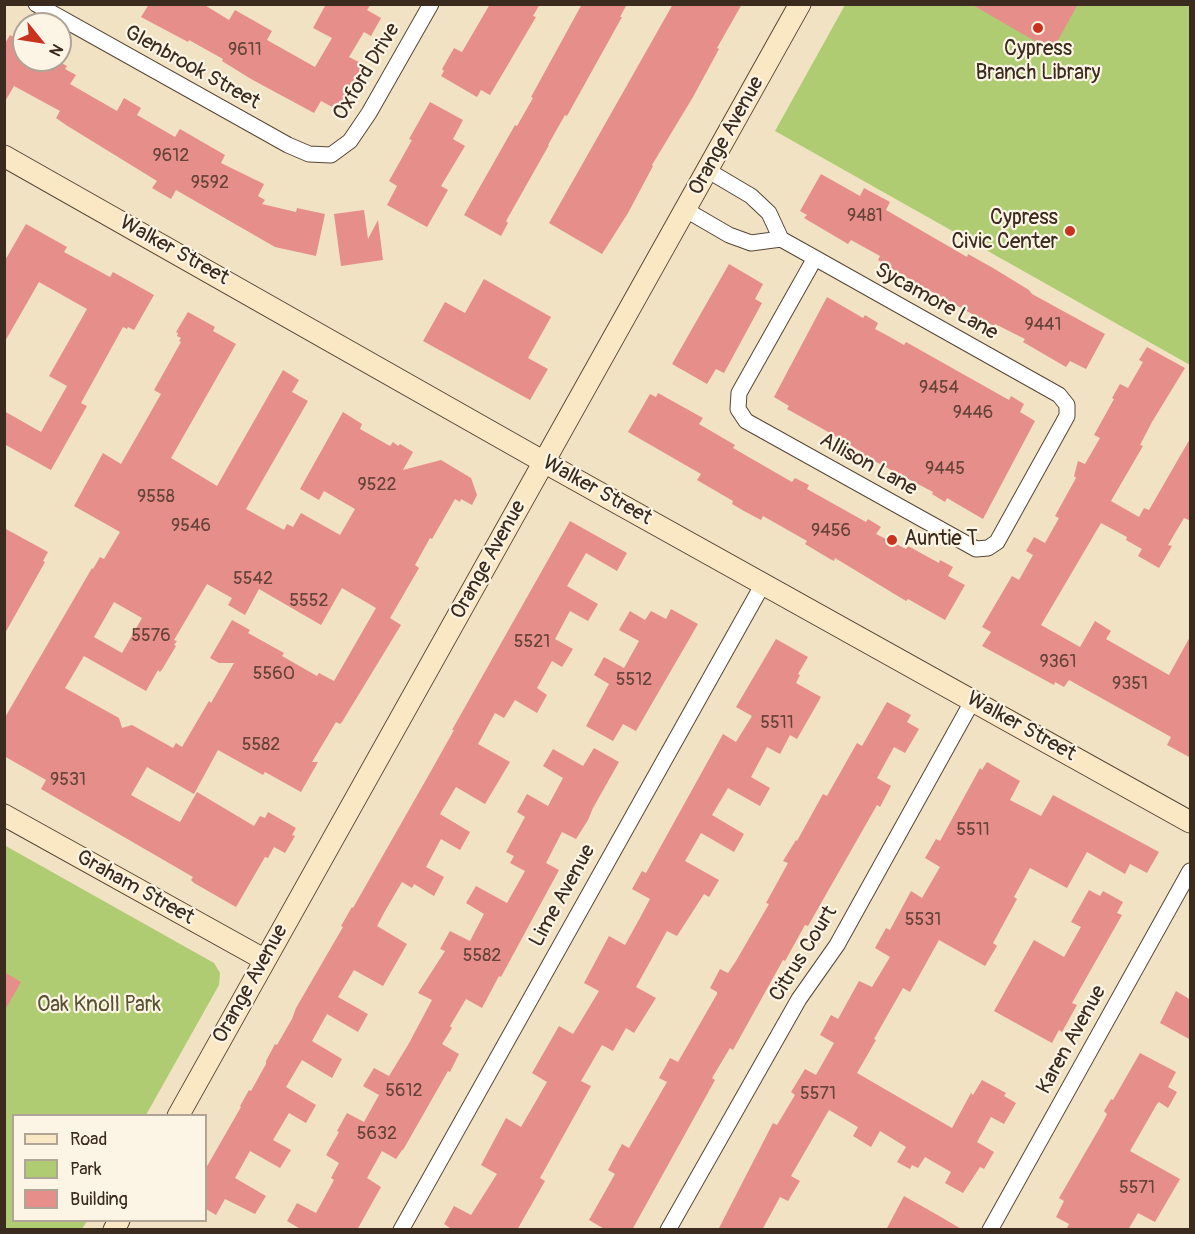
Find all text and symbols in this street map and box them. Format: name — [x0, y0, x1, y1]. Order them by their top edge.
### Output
north arrow — [12, 12, 72, 72]
street label: Oxford Drive — [328, 19, 406, 125]
street label: Glenbrook Street — [120, 20, 264, 116]
marker: Cypress Branch Library — [1031, 21, 1045, 35]
place label: Cypress Branch Library — [975, 37, 1101, 87]
house number: 9611 — [228, 39, 262, 61]
text: N — [44, 40, 67, 60]
street label: Orange Avenue — [684, 72, 770, 200]
house number: 9612 — [153, 145, 189, 167]
house number: 9592 — [191, 172, 229, 194]
house number: 9481 — [847, 205, 883, 227]
place label: Cypress Civic Center — [951, 206, 1058, 256]
street label: Walker Street — [115, 211, 233, 291]
marker: Cypress Civic Center — [1063, 224, 1077, 238]
street label: Sycamore Lane — [870, 258, 1002, 346]
house number: 9441 — [1024, 314, 1062, 336]
house number: 9454 — [919, 377, 959, 399]
house number: 9446 — [953, 402, 993, 424]
street label: Allison Lane — [815, 428, 921, 502]
street label: Walker Street — [538, 451, 656, 531]
house number: 9445 — [925, 458, 965, 480]
house number: 9522 — [357, 474, 397, 496]
house number: 9558 — [137, 486, 175, 508]
street label: Orange Avenue — [446, 496, 532, 624]
house number: 9546 — [171, 515, 211, 537]
house number: 9456 — [811, 520, 851, 542]
place label: Auntie T — [904, 527, 978, 553]
marker: Auntie T — [885, 533, 899, 547]
house number: 5542 — [233, 568, 273, 590]
house number: 5552 — [289, 590, 329, 612]
house number: 5576 — [131, 625, 171, 647]
house number: 5521 — [514, 631, 550, 653]
house number: 9361 — [1040, 651, 1076, 673]
house number: 5560 — [253, 663, 295, 685]
house number: 5512 — [616, 669, 652, 691]
house number: 9351 — [1112, 673, 1148, 695]
street label: Walker Street — [962, 687, 1080, 767]
house number: 5511 — [760, 712, 794, 734]
house number: 5582 — [242, 734, 280, 756]
house number: 9531 — [50, 769, 86, 791]
house number: 5511 — [956, 819, 990, 841]
street label: Lime Avenue — [525, 840, 601, 952]
street label: Graham Street — [72, 845, 198, 931]
street label: Citrus Court — [765, 902, 843, 1006]
house number: 5531 — [905, 909, 941, 931]
street label: Orange Avenue — [208, 920, 294, 1048]
house number: 5582 — [463, 945, 501, 967]
street label: Karen Avenue — [1032, 981, 1112, 1099]
park label: Oak Knoll Park — [37, 993, 161, 1019]
house number: 5612 — [385, 1080, 423, 1102]
house number: 5571 — [800, 1083, 836, 1105]
legend — [12, 1114, 207, 1222]
house number: 5632 — [357, 1123, 397, 1145]
text: Road — [70, 1128, 107, 1151]
text: Park — [70, 1158, 102, 1181]
house number: 5571 — [1119, 1177, 1155, 1199]
text: Building — [70, 1188, 128, 1211]

